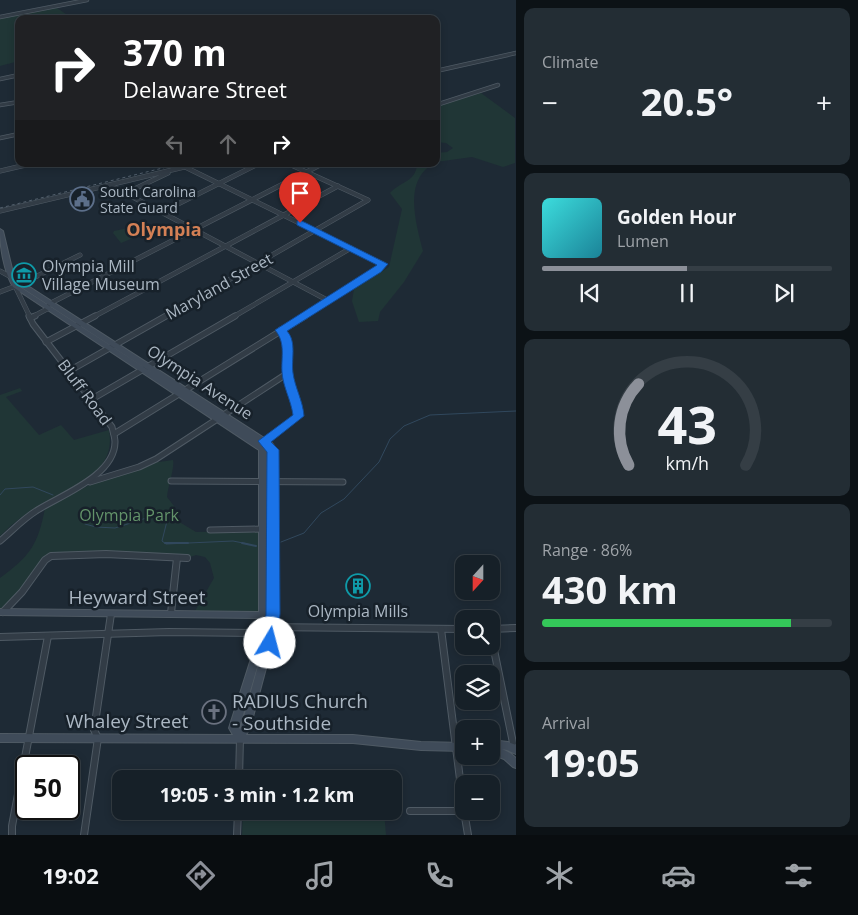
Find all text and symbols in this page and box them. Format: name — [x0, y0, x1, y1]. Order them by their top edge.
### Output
text: 370 m — [123, 29, 227, 76]
icon: right — [40, 35, 105, 100]
text: Climate — [542, 51, 599, 73]
text: Delaware Street — [123, 74, 287, 104]
text: 20.5° — [641, 75, 733, 127]
text: − — [542, 83, 558, 121]
text: + — [816, 83, 832, 121]
icon: left — [161, 130, 189, 158]
icon: ahead — [214, 130, 242, 158]
icon: right — [267, 130, 295, 158]
pin — [279, 172, 321, 223]
icon: arrive — [286, 179, 314, 207]
place label: South Carolina State Guard — [100, 182, 196, 217]
public building icon: South Carolina State Guard — [69, 186, 95, 212]
text: Golden Hour — [617, 204, 736, 230]
district label: Olympia — [126, 217, 202, 241]
text: Lumen — [617, 230, 669, 252]
street label: Maryland Street — [162, 247, 277, 325]
place label: Olympia Mill Village Museum — [42, 255, 160, 295]
museum icon: Olympia Mill Village Museum — [11, 262, 37, 288]
icon: previous — [576, 279, 604, 307]
icon: pause — [673, 279, 701, 307]
icon: next — [770, 279, 798, 307]
street label: Olympia Avenue — [143, 340, 257, 424]
street label: Bluff Road — [53, 355, 117, 429]
text: 43 — [657, 388, 717, 459]
text: km/h — [665, 451, 709, 475]
park label: Olympia Park — [79, 504, 179, 526]
text: Range · 86% — [542, 539, 632, 561]
north arrow — [455, 555, 500, 600]
map controls — [455, 555, 500, 820]
text: 430 km — [542, 563, 678, 615]
building icon: Olympia Mills — [345, 573, 371, 599]
street label: Heyward Street — [69, 584, 206, 610]
place label: Olympia Mills — [308, 600, 408, 622]
button: search — [455, 610, 500, 655]
position arrow — [243, 616, 295, 668]
button: layers — [455, 665, 500, 710]
place label: RADIUS Church - Southside — [232, 688, 368, 736]
church icon: RADIUS Church - Southside — [201, 699, 227, 725]
street label: Whaley Street — [66, 708, 189, 734]
text: Arrival — [542, 712, 590, 734]
button: + — [455, 720, 500, 765]
text: 19:05 — [542, 736, 640, 788]
speed limit sign: 50 — [15, 755, 80, 820]
button: − — [455, 775, 500, 820]
text: 19:05 · 3 min · 1.2 km — [160, 782, 354, 808]
icon: directions — [183, 858, 218, 893]
icon: music — [303, 858, 338, 893]
icon: phone — [422, 858, 457, 893]
icon: climate — [542, 858, 577, 893]
icon: car — [661, 858, 696, 893]
icon: filters — [781, 858, 816, 893]
text: 19:02 — [42, 860, 99, 890]

